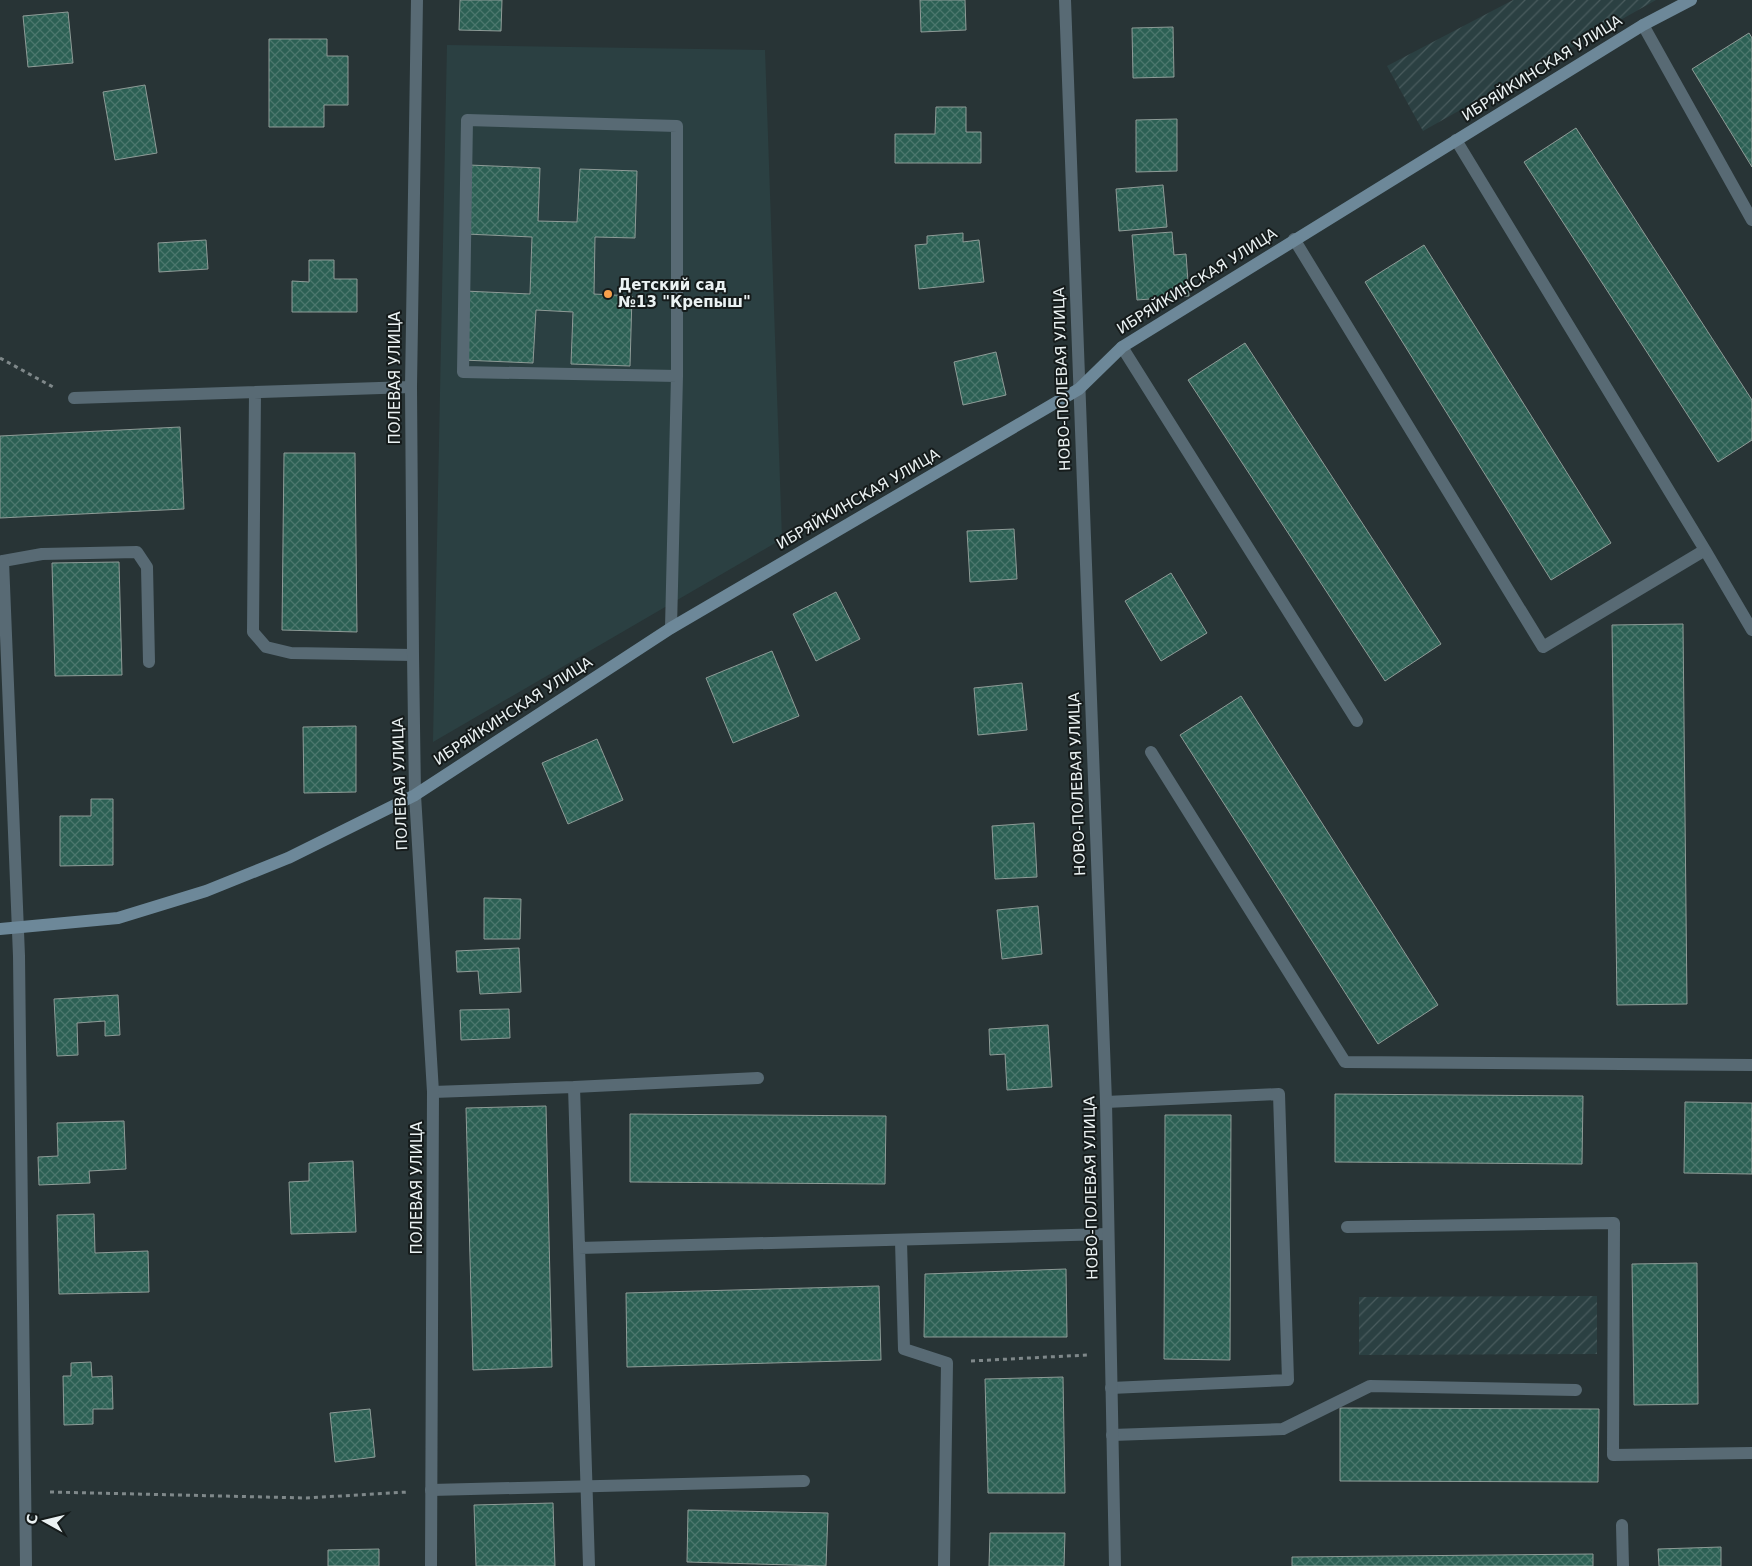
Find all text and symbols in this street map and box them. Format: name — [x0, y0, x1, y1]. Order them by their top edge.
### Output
street label: ИБРЯЙКИНСКАЯ УЛИЦА — [1458, 10, 1626, 125]
street label: ИБРЯЙКИНСКАЯ УЛИЦА — [1113, 223, 1281, 338]
place label: Детский сад №13 "Крепыш" — [618, 276, 751, 311]
street label: НОВО-ПОЛЕВАЯ УЛИЦА — [1050, 286, 1074, 471]
marker: Детский сад №13 "Крепыш" — [602, 288, 614, 300]
street label: ПОЛЕВАЯ УЛИЦА — [386, 311, 404, 445]
street label: ИБРЯЙКИНСКАЯ УЛИЦА — [773, 444, 943, 553]
street label: ИБРЯЙКИНСКАЯ УЛИЦА — [430, 652, 596, 769]
street label: НОВО-ПОЛЕВАЯ УЛИЦА — [1065, 691, 1089, 876]
street label: ПОЛЕВАЯ УЛИЦА — [389, 716, 411, 851]
street label: НОВО-ПОЛЕВАЯ УЛИЦА — [1080, 1095, 1102, 1280]
street label: ПОЛЕВАЯ УЛИЦА — [408, 1121, 426, 1255]
north arrow — [20, 1496, 70, 1546]
text: С — [23, 1513, 41, 1525]

